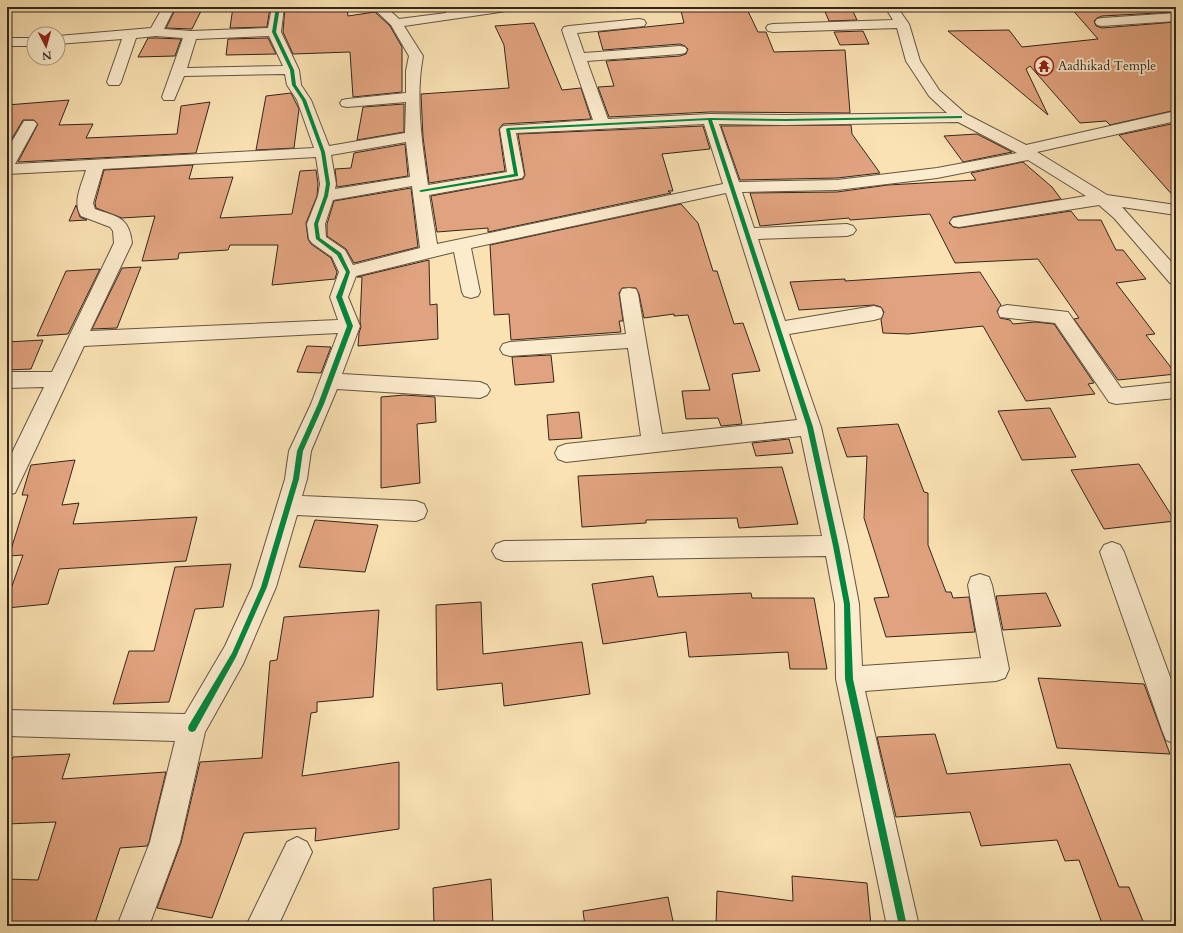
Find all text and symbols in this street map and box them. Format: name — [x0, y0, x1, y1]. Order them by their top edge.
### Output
north arrow — [26, 26, 66, 66]
text: N — [41, 47, 53, 63]
temple icon: Aadhikad Temple — [1033, 55, 1055, 77]
place label: Aadhikad Temple — [1058, 57, 1156, 75]

